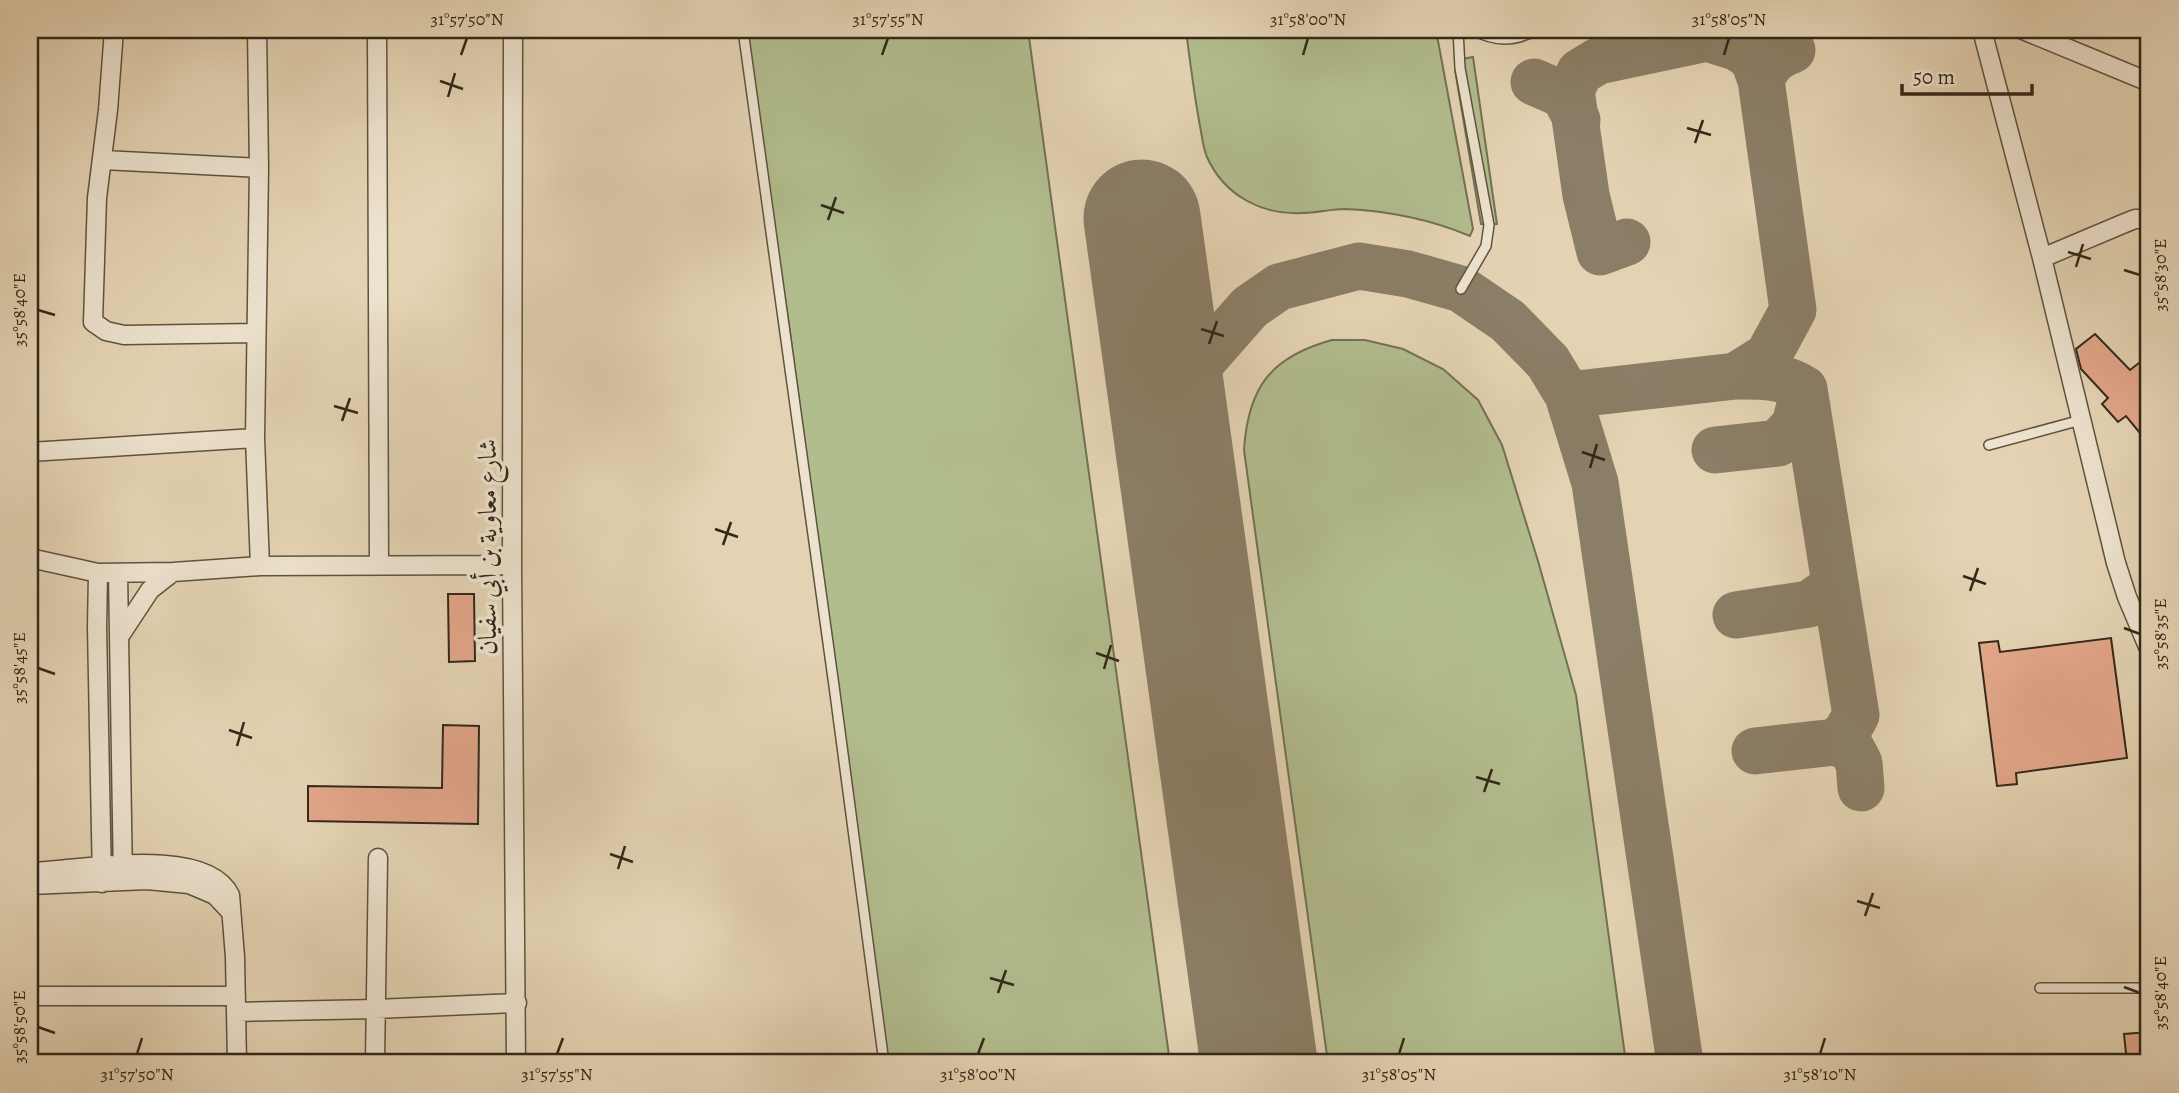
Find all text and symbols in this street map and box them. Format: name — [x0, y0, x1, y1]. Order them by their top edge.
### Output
text: 31°57'50"N — [430, 7, 504, 31]
text: 31°57'55"N — [852, 7, 924, 31]
text: 31°58'00"N — [1270, 7, 1346, 31]
text: 31°58'05"N — [1692, 7, 1766, 31]
scale bar — [1902, 52, 2032, 96]
text: 50 m — [1913, 63, 1955, 91]
text: 35°58'30"E — [2148, 238, 2172, 312]
text: 35°58'40"E — [7, 273, 31, 347]
street label: شارع معاوية بن أبي سفيان — [470, 439, 509, 655]
text: 35°58'35"E — [2148, 598, 2172, 670]
text: 35°58'45"E — [7, 632, 31, 704]
text: 35°58'40"E — [2148, 956, 2172, 1030]
text: 35°58'50"E — [7, 990, 31, 1064]
text: 31°57'50"N — [100, 1062, 174, 1086]
text: 31°57'55"N — [521, 1062, 593, 1086]
text: 31°58'00"N — [940, 1062, 1016, 1086]
text: 31°58'05"N — [1362, 1062, 1436, 1086]
text: 31°58'10"N — [1784, 1062, 1856, 1086]

